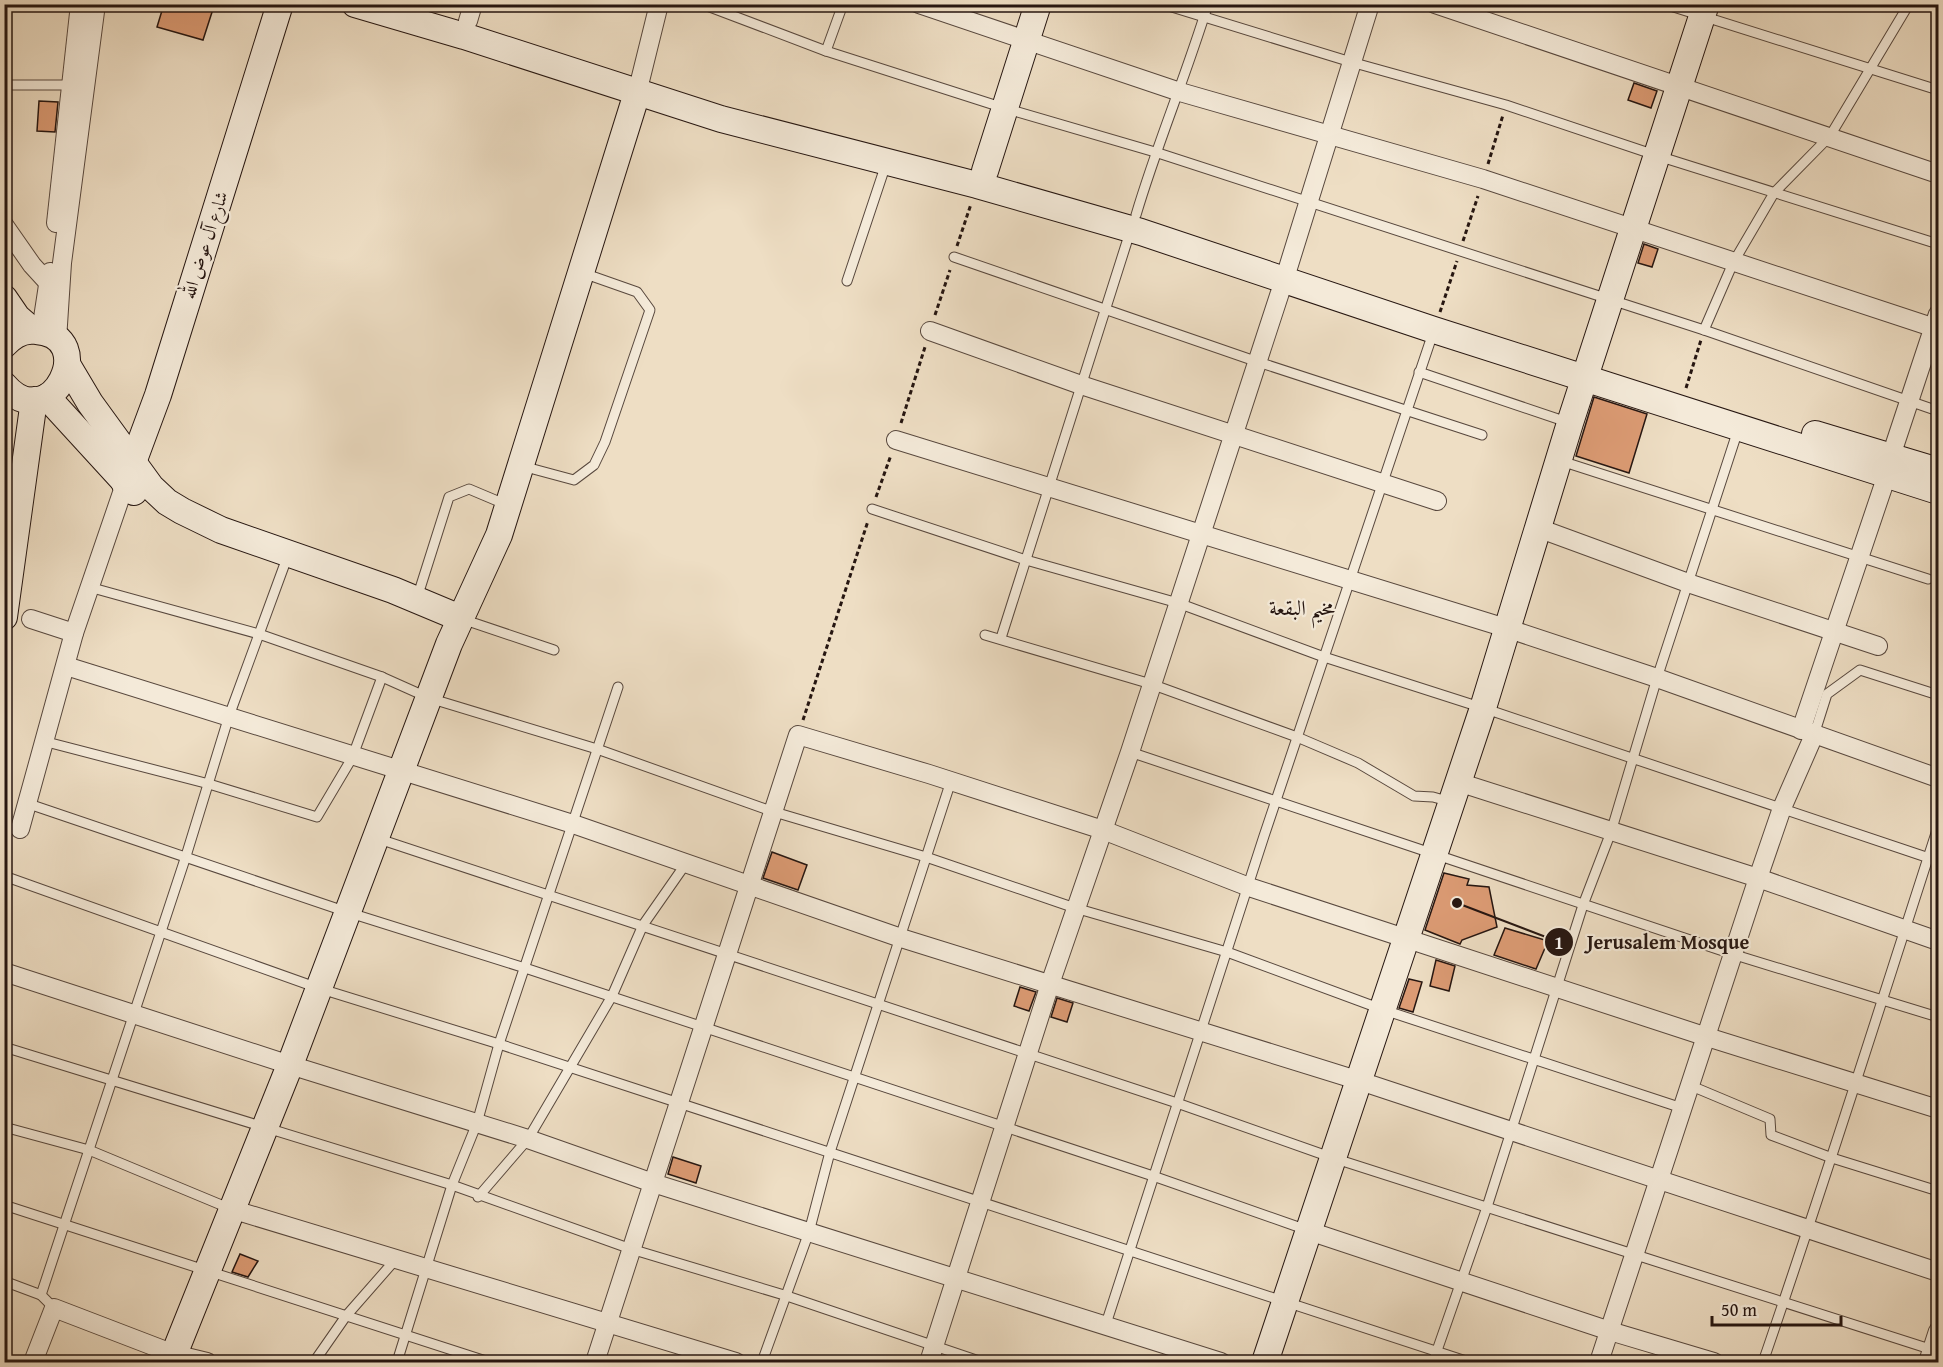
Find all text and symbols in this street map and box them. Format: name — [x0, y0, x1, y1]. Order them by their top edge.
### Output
street label: شارع آل عوض الله — [174, 188, 237, 303]
district label: مخيم البقعة — [1269, 592, 1335, 629]
callout: Jerusalem Mosque — [1544, 923, 1761, 961]
text: Jerusalem Mosque — [1584, 927, 1750, 956]
text: 1 — [1554, 929, 1564, 956]
scale bar — [1712, 1289, 1841, 1327]
text: 50 m — [1721, 1296, 1757, 1323]

